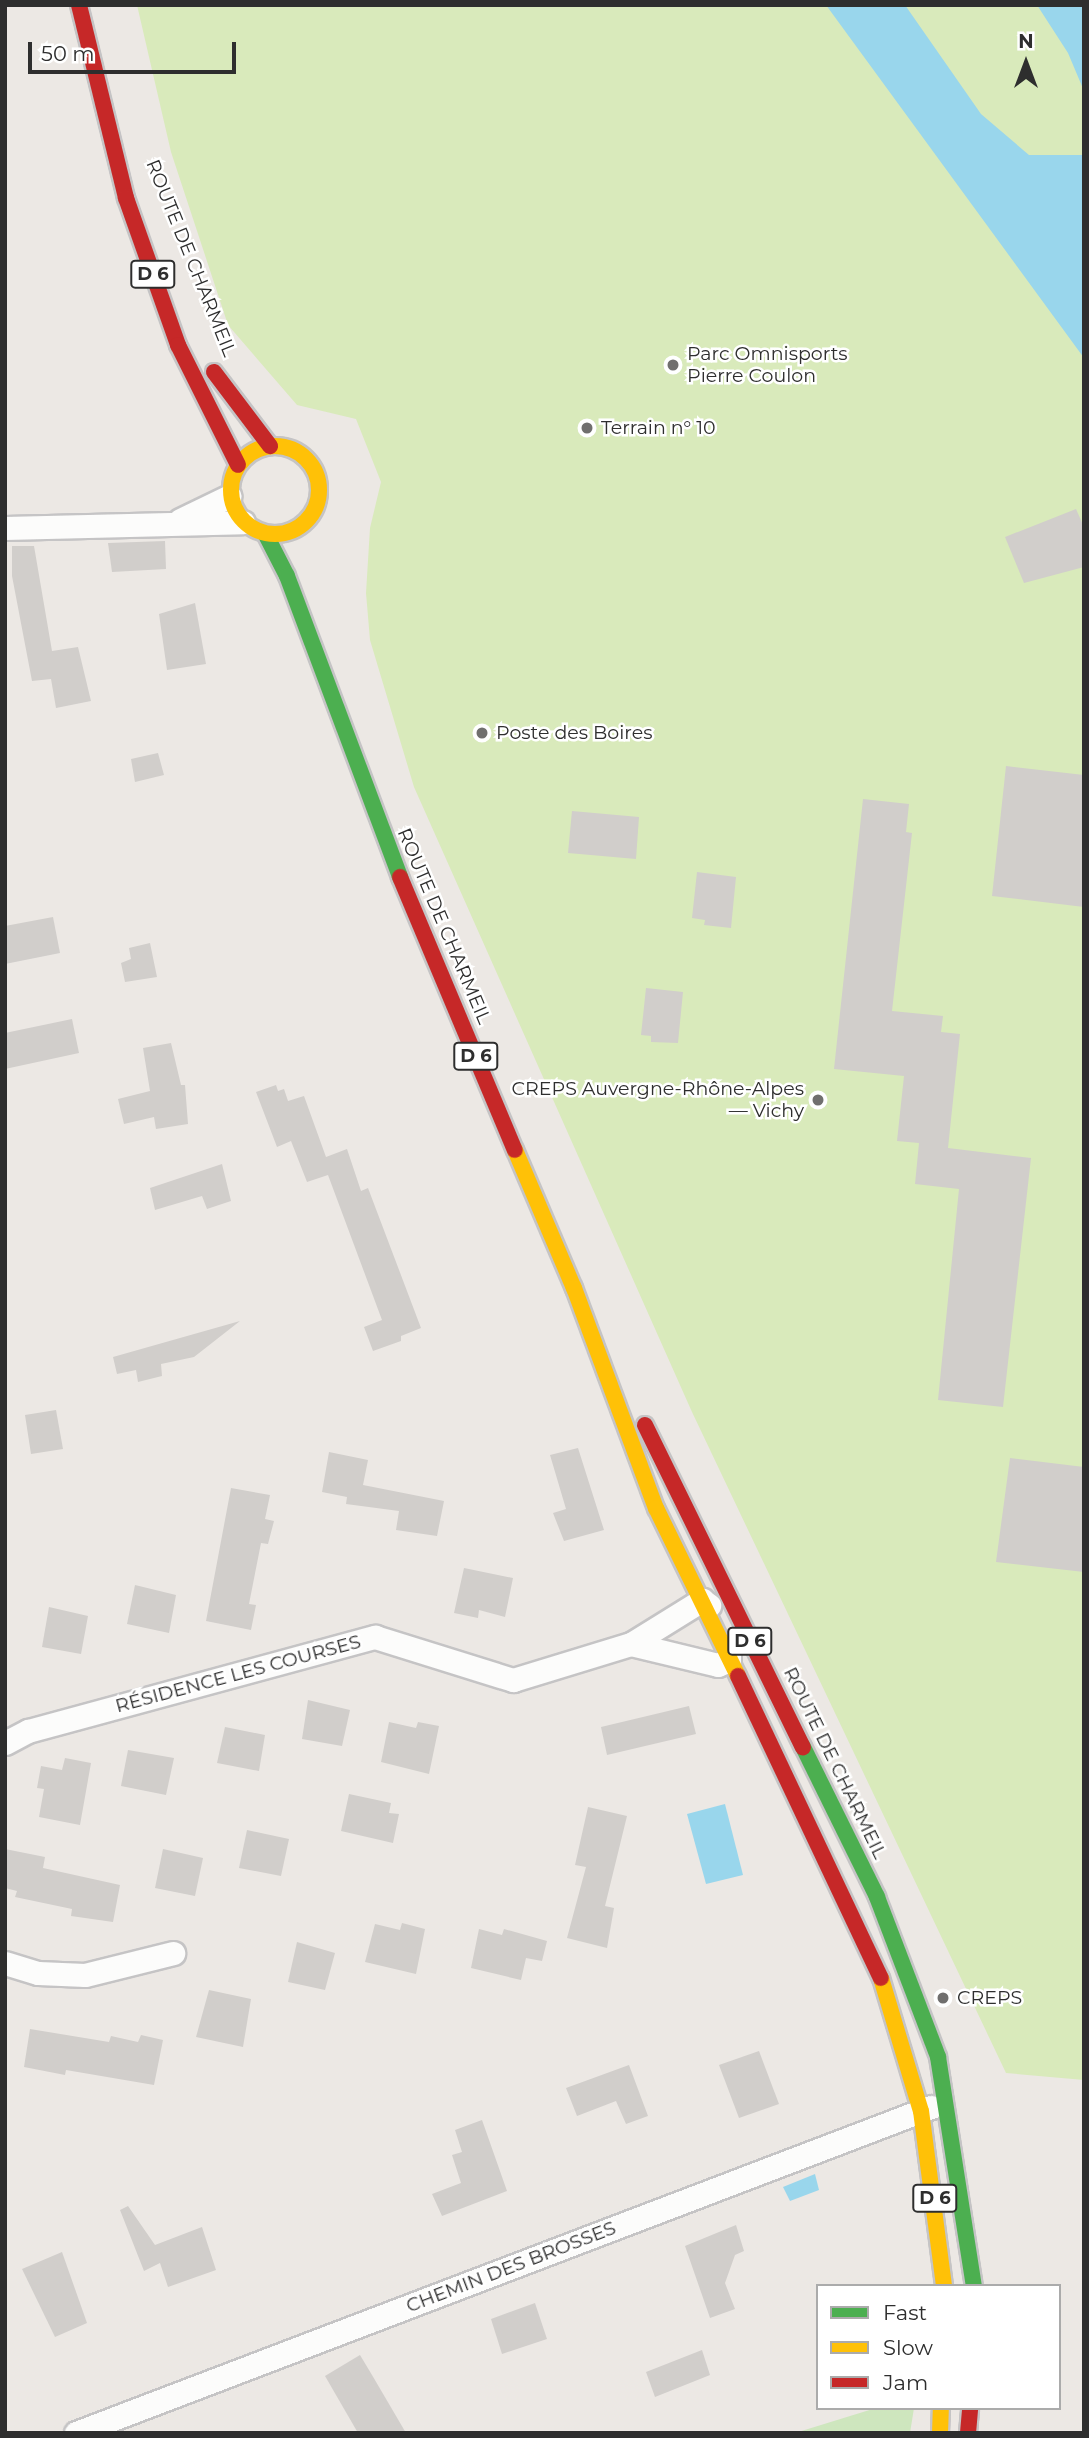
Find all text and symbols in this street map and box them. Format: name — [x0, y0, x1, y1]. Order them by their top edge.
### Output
scale bar — [32, 28, 240, 72]
north arrow — [991, 28, 1061, 98]
text: N — [1018, 30, 1034, 53]
text: 50 m — [41, 41, 95, 66]
street label: ROUTE DE CHARMEIL — [141, 156, 241, 360]
road number: D 6 — [130, 260, 176, 288]
place label: Parc Omnisports Pierre Coulon — [687, 343, 848, 387]
marker: Parc Omnisports Pierre Coulon — [665, 357, 681, 373]
place label: Terrain n° 10 — [601, 417, 716, 439]
marker: Terrain n° 10 — [579, 420, 595, 436]
place label: Poste des Boires — [496, 722, 652, 744]
marker: Poste des Boires — [474, 725, 490, 741]
street label: ROUTE DE CHARMEIL — [392, 825, 496, 1027]
road number: D 6 — [453, 1042, 499, 1070]
place label: CREPS Auvergne-Rhône-Alpes — Vichy — [512, 1078, 804, 1122]
marker: CREPS Auvergne-Rhône-Alpes — Vichy — [810, 1092, 826, 1108]
road number: D 6 — [727, 1626, 773, 1656]
street label: RÉSIDENCE LES COURSES — [113, 1630, 363, 1718]
street label: ROUTE DE CHARMEIL — [779, 1663, 891, 1863]
place label: CREPS — [957, 1987, 1022, 2009]
marker: CREPS — [935, 1990, 951, 2006]
road number: D 6 — [912, 2184, 958, 2212]
street label: CHEMIN DES BROSSES — [403, 2216, 619, 2318]
legend — [816, 2284, 1061, 2410]
text: Fast — [883, 2300, 927, 2325]
text: Slow — [883, 2335, 933, 2360]
text: Jam — [883, 2370, 928, 2395]

